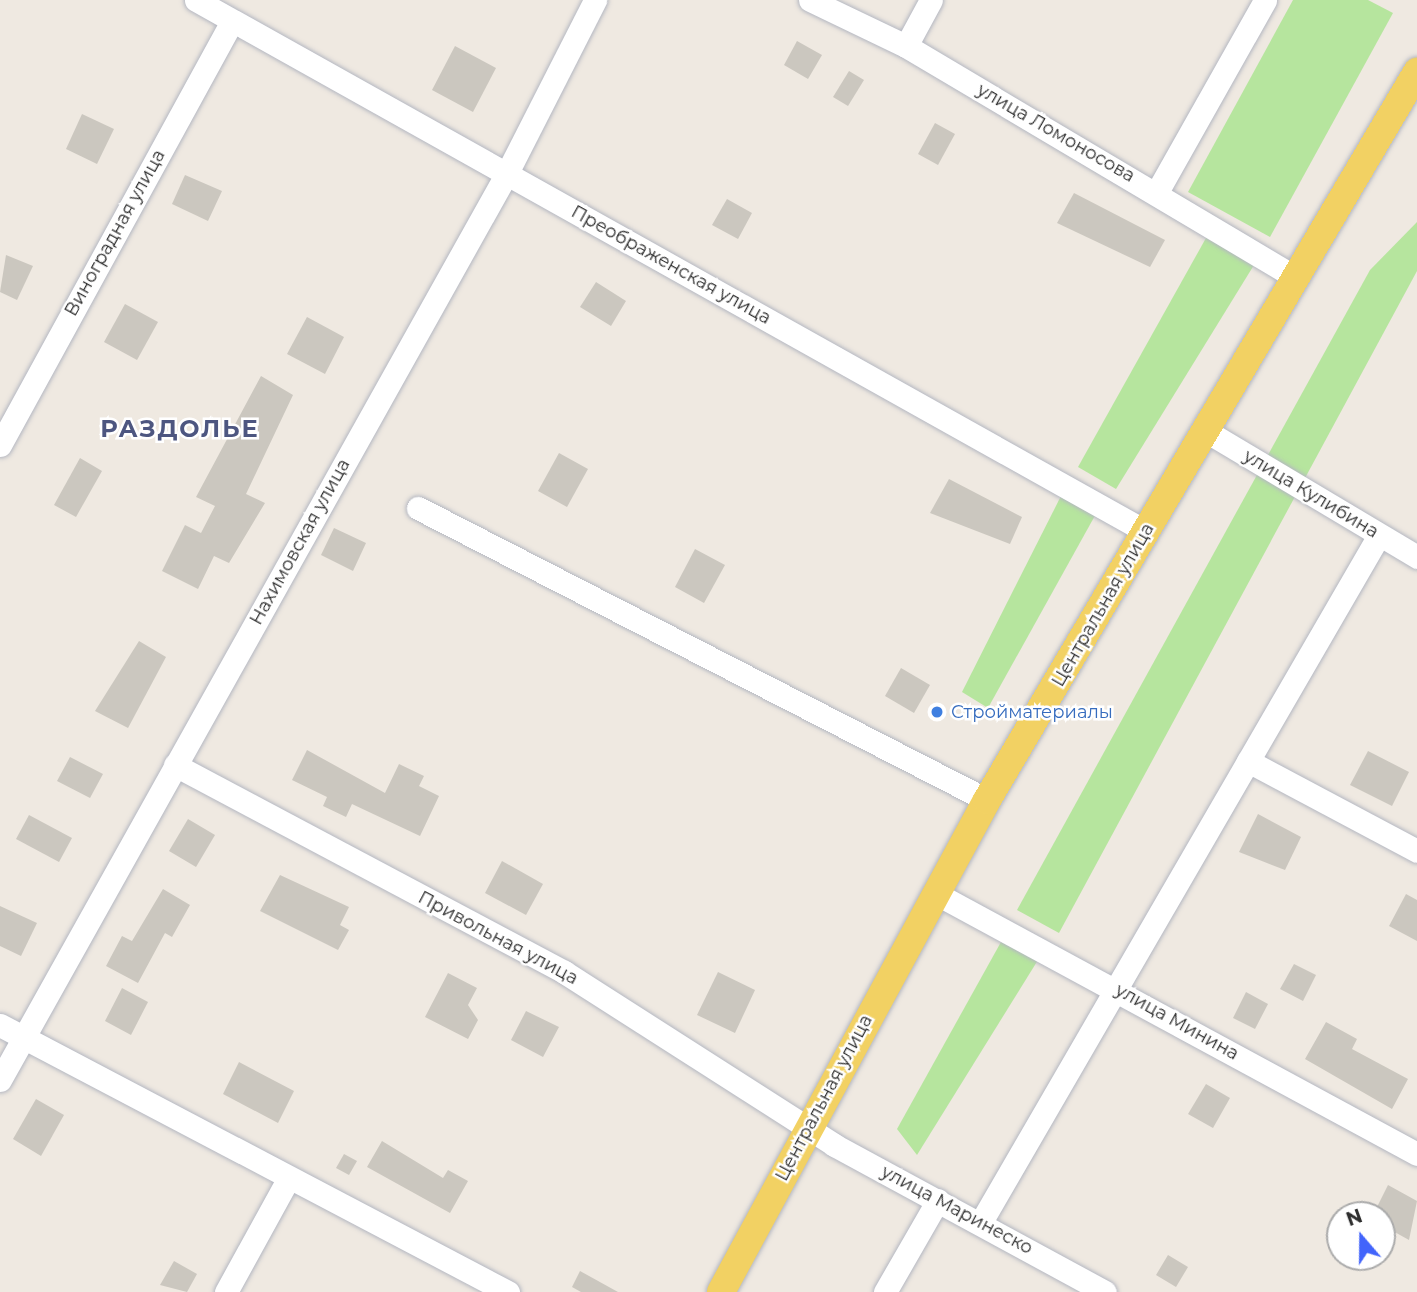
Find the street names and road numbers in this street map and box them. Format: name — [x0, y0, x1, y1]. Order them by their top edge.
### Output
street label: улица Ломоносова — [973, 79, 1139, 187]
street label: Виноградная улица — [60, 146, 170, 320]
street label: Преображенская улица — [567, 201, 775, 329]
street label: улица Кулибина — [1240, 445, 1382, 543]
street label: Нахимовская улица — [245, 455, 355, 629]
street label: Центральная улица — [1047, 519, 1159, 691]
street label: Привольная улица — [414, 887, 582, 989]
street label: улица Минина — [1111, 979, 1243, 1065]
street label: Центральная улица — [771, 1011, 877, 1185]
street label: улица Маринеско — [878, 1161, 1036, 1259]

